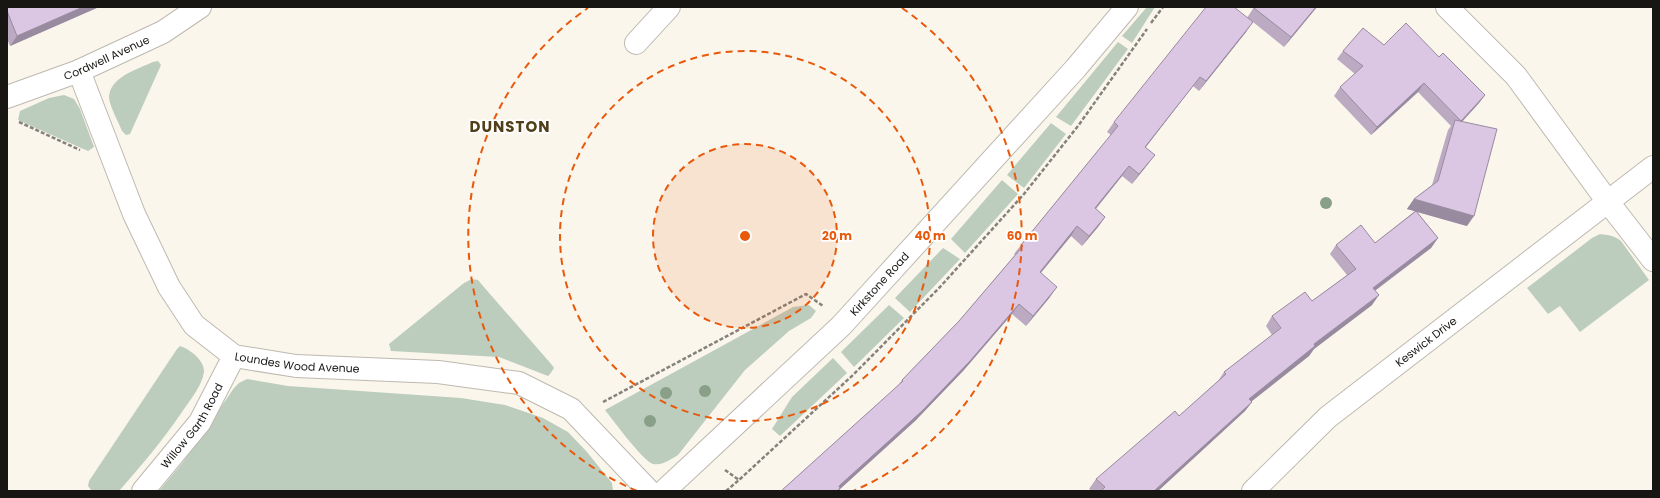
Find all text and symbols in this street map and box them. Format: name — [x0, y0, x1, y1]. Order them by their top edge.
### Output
street label: Cordwell Avenue — [61, 31, 152, 84]
district label: DUNSTON — [470, 116, 550, 137]
text: 20 m — [822, 227, 852, 244]
text: 40 m — [914, 227, 946, 244]
text: 60 m — [1007, 227, 1038, 244]
centre of rings — [738, 229, 752, 243]
street label: Kirkstone Road — [846, 248, 913, 319]
street label: Keswick Drive — [1392, 313, 1460, 370]
street label: Loundes Wood Avenue — [234, 348, 360, 377]
street label: Willow Garth Road — [157, 380, 227, 472]

